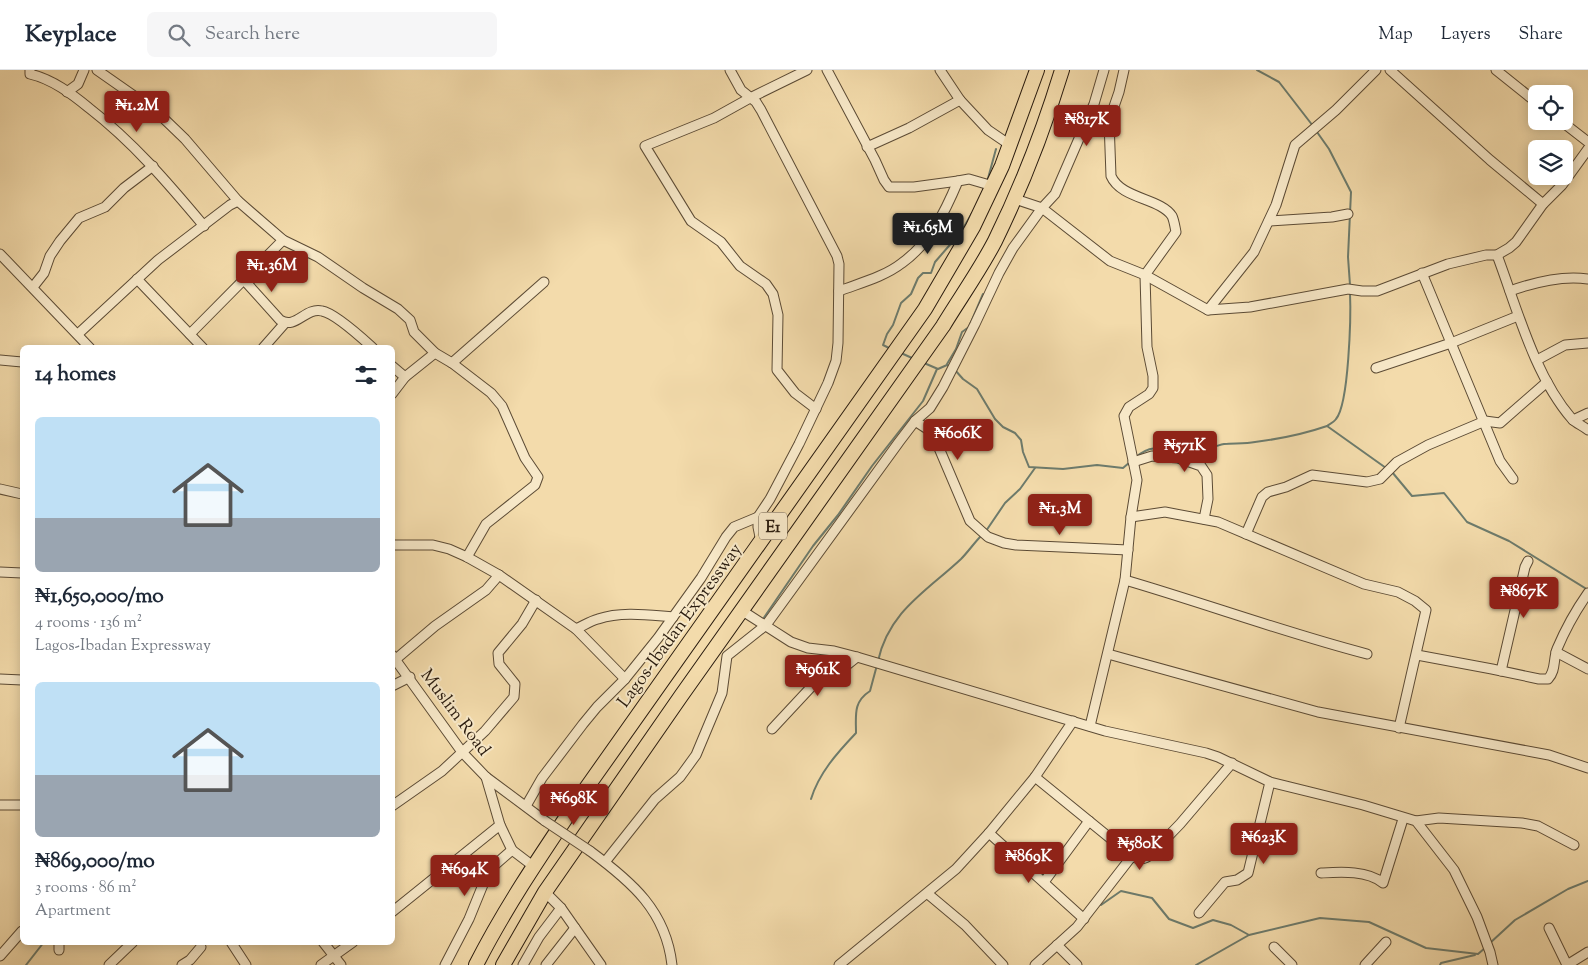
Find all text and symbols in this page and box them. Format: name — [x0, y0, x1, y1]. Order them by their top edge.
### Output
search box — [147, 12, 497, 57]
text: Keyplace — [25, 18, 117, 52]
icon: search — [165, 21, 193, 49]
text: Search here — [205, 21, 300, 48]
text: Map — [1378, 22, 1413, 48]
text: Layers — [1441, 22, 1491, 48]
text: Share — [1519, 22, 1563, 48]
map controls — [1528, 85, 1573, 185]
button: locate — [1528, 85, 1573, 130]
pin: ₦1.2M — [102, 90, 172, 133]
text: ₦1.2M — [115, 95, 159, 118]
pin: ₦817K — [1052, 104, 1122, 147]
text: ₦817K — [1065, 109, 1109, 132]
button: layers — [1528, 140, 1573, 185]
pin: ₦1.65M — [887, 212, 969, 255]
text: ₦1.65M — [904, 217, 952, 240]
pin: ₦1.36M — [231, 250, 313, 293]
text: ₦1.36M — [247, 255, 297, 278]
text: 14 homes — [35, 360, 116, 390]
icon: filters — [352, 361, 380, 389]
pin: ₦606K — [923, 418, 993, 461]
text: ₦606K — [934, 423, 982, 446]
pin: ₦571K — [1150, 430, 1220, 473]
text: ₦571K — [1164, 435, 1206, 458]
icon: home — [163, 450, 253, 540]
pin: ₦1.3M — [1025, 494, 1095, 536]
text: ₦1.3M — [1039, 498, 1081, 521]
road number: E1 — [759, 512, 787, 540]
street label: Lagos-Ibadan Expressway — [612, 538, 749, 714]
pin: ₦867K — [1489, 576, 1559, 619]
text: ₦867K — [1500, 581, 1548, 604]
text: ₦1,650,000/mo — [35, 582, 164, 612]
text: 4 rooms · 136 m² — [35, 612, 142, 635]
text: Lagos-Ibadan Expressway — [35, 635, 211, 658]
pin: ₦961K — [783, 654, 853, 697]
text: ₦961K — [796, 659, 840, 682]
street label: Muslim Road — [413, 664, 496, 762]
icon: home — [163, 715, 253, 805]
pin: ₦698K — [539, 784, 609, 826]
text: ₦698K — [551, 788, 597, 811]
pin: ₦623K — [1229, 822, 1299, 865]
text: ₦623K — [1242, 827, 1286, 850]
pin: ₦580K — [1105, 828, 1175, 871]
text: ₦580K — [1117, 833, 1163, 856]
pin: ₦869K — [994, 842, 1064, 884]
text: ₦869K — [1006, 846, 1052, 869]
text: ₦869,000/mo — [35, 847, 155, 877]
pin: ₦694K — [430, 854, 500, 897]
text: ₦694K — [442, 859, 488, 882]
text: 3 rooms · 86 m² — [35, 877, 137, 900]
text: Apartment — [35, 900, 111, 923]

